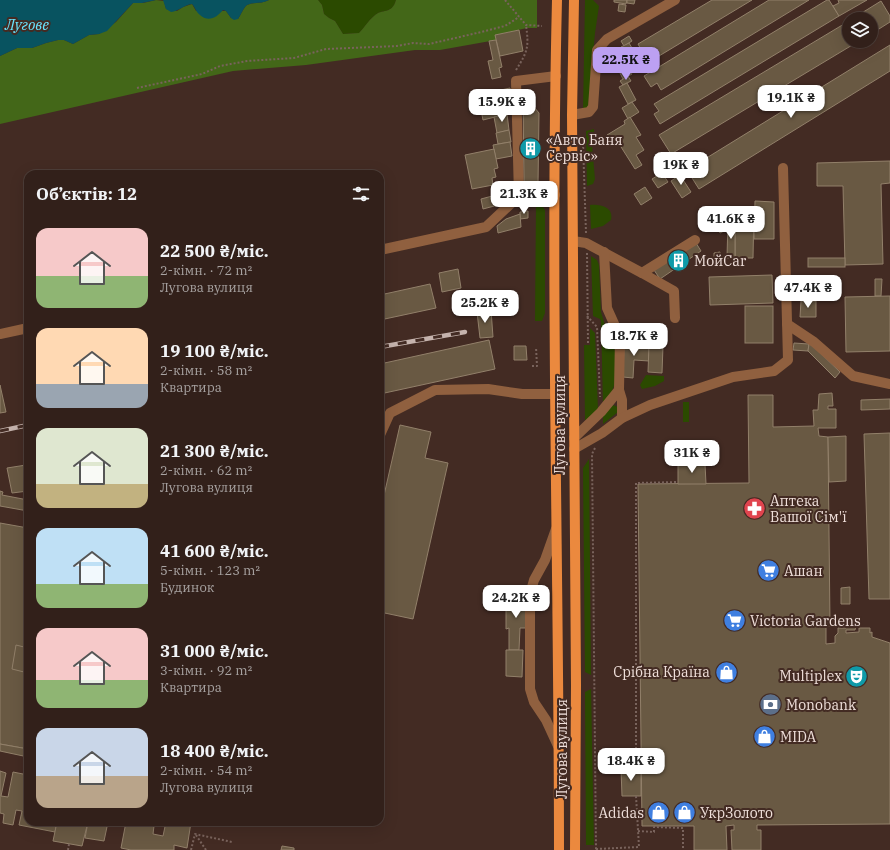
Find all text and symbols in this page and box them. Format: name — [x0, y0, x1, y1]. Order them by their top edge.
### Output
map controls — [842, 12, 878, 48]
button: layers — [842, 12, 878, 48]
water label: Лугове — [4, 15, 49, 34]
pin: 22.5K ₴ — [589, 47, 663, 81]
text: 22.5K ₴ — [602, 51, 650, 68]
pin: 19.1K ₴ — [754, 85, 828, 119]
pin: 15.9K ₴ — [465, 89, 539, 123]
text: 19.1K ₴ — [767, 89, 815, 106]
text: 15.9K ₴ — [478, 93, 526, 110]
place label: «Авто Баня Сервіс» — [546, 131, 623, 165]
building icon: «Авто Баня Сервіс» — [518, 135, 544, 161]
pin: 19K ₴ — [653, 152, 709, 186]
text: 19K ₴ — [662, 156, 700, 173]
pin: 21.3K ₴ — [487, 181, 561, 215]
text: Об’єктів: 12 — [36, 183, 137, 205]
icon: filters — [350, 183, 372, 205]
text: 21.3K ₴ — [500, 185, 548, 202]
pin: 41.6K ₴ — [694, 206, 768, 240]
text: 41.6K ₴ — [707, 210, 755, 227]
text: 22 500 ₴/міс. — [160, 240, 269, 262]
icon: home — [68, 244, 116, 292]
building icon: МойCar — [665, 248, 691, 274]
place label: МойCar — [694, 252, 747, 270]
text: 2-кімн. · 72 m² — [160, 262, 252, 279]
pin: 47.4K ₴ — [771, 275, 845, 309]
text: Лугова вулиця — [160, 279, 253, 296]
text: 47.4K ₴ — [784, 279, 832, 296]
pin: 25.2K ₴ — [448, 290, 522, 324]
text: 25.2K ₴ — [461, 294, 509, 311]
pin: 18.7K ₴ — [597, 323, 671, 357]
text: 18.7K ₴ — [610, 327, 658, 344]
text: 19 100 ₴/міс. — [160, 340, 269, 362]
icon: home — [68, 344, 116, 392]
text: 2-кімн. · 58 m² — [160, 362, 252, 379]
street label: Лугова вулиця — [551, 375, 569, 475]
text: Квартира — [160, 379, 222, 396]
text: 21 300 ₴/міс. — [160, 440, 269, 462]
pin: 31K ₴ — [664, 440, 720, 474]
icon: home — [68, 444, 116, 492]
text: 31K ₴ — [673, 444, 711, 461]
text: 2-кімн. · 62 m² — [160, 462, 252, 479]
text: Лугова вулиця — [160, 479, 253, 496]
place label: Аптека Вашої Сім'ї — [770, 492, 847, 526]
pharmacy icon: Аптека Вашої Сім'ї — [741, 496, 767, 522]
text: 41 600 ₴/міс. — [160, 540, 269, 562]
icon: home — [68, 544, 116, 592]
supermarket icon: Ашан — [755, 558, 781, 584]
text: 5-кімн. · 123 m² — [160, 562, 260, 579]
place label: Ашан — [784, 562, 823, 580]
text: Будинок — [160, 579, 214, 596]
pin: 24.2K ₴ — [479, 585, 553, 619]
text: 24.2K ₴ — [492, 589, 540, 606]
supermarket icon: Victoria Gardens — [722, 608, 748, 634]
place label: Victoria Gardens — [750, 612, 861, 630]
text: 31 000 ₴/міс. — [160, 640, 269, 662]
icon: home — [68, 644, 116, 692]
shop icon: Срібна Країна — [713, 659, 739, 685]
text: 3-кімн. · 92 m² — [160, 662, 252, 679]
place label: Срібна Країна — [613, 663, 710, 681]
theatre icon: Multiplex — [844, 663, 870, 689]
place label: Multiplex — [780, 667, 842, 685]
text: Квартира — [160, 679, 222, 696]
bank icon: Monobank — [758, 692, 784, 718]
place label: Monobank — [786, 696, 857, 714]
street label: Лугова вулиця — [553, 699, 571, 799]
shop icon: MIDA — [752, 724, 778, 750]
place label: MIDA — [780, 728, 817, 746]
text: 18 400 ₴/міс. — [160, 740, 269, 762]
icon: home — [68, 744, 116, 792]
pin: 18.4K ₴ — [594, 748, 668, 782]
text: 18.4K ₴ — [607, 752, 655, 769]
text: 2-кімн. · 54 m² — [160, 762, 252, 779]
text: Лугова вулиця — [160, 779, 253, 796]
shop icon: Adidas — [646, 800, 672, 826]
shop icon: УкрЗолото — [672, 800, 698, 826]
place label: Adidas — [599, 804, 644, 822]
place label: УкрЗолото — [700, 804, 773, 822]

